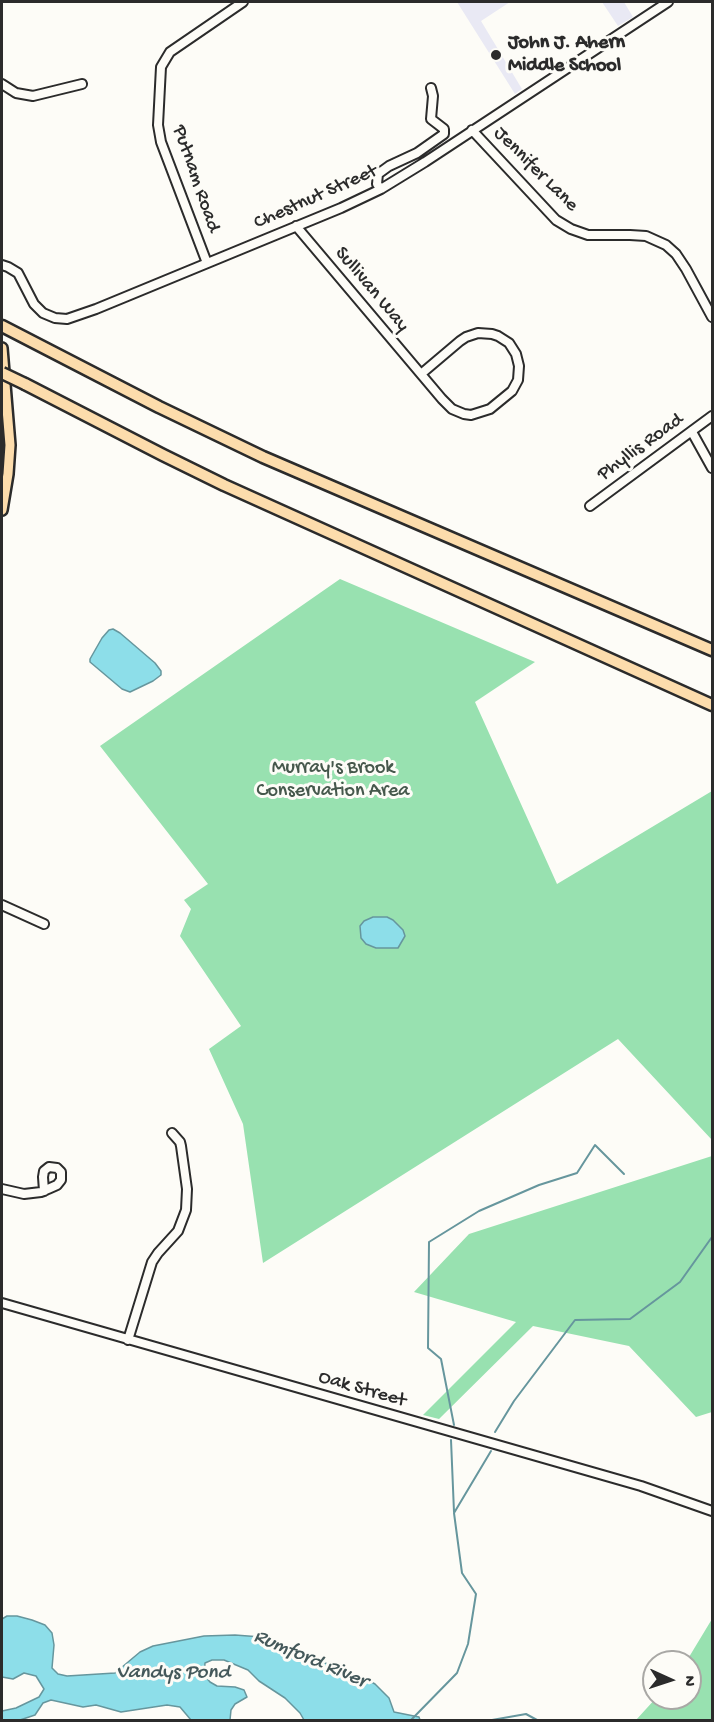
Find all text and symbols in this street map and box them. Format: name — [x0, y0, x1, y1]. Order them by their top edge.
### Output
place label: John J. Ahern Middle School — [508, 32, 625, 79]
marker: John J. Ahern Middle School — [489, 48, 503, 62]
street label: Putnam Road — [165, 122, 225, 236]
street label: Jennifer Lane — [487, 122, 583, 218]
street label: Chestnut Street — [251, 160, 381, 236]
street label: Sullivan Way — [328, 242, 414, 338]
street label: Phyllis Road — [593, 409, 689, 487]
park label: Murray's Brook Conservation Area — [257, 757, 409, 804]
street label: Oak Street — [315, 1366, 409, 1414]
water label: Rumford River — [249, 1625, 371, 1695]
north arrow — [642, 1650, 702, 1710]
water label: Vandys Pond — [116, 1661, 230, 1687]
text: N — [679, 1675, 698, 1687]

